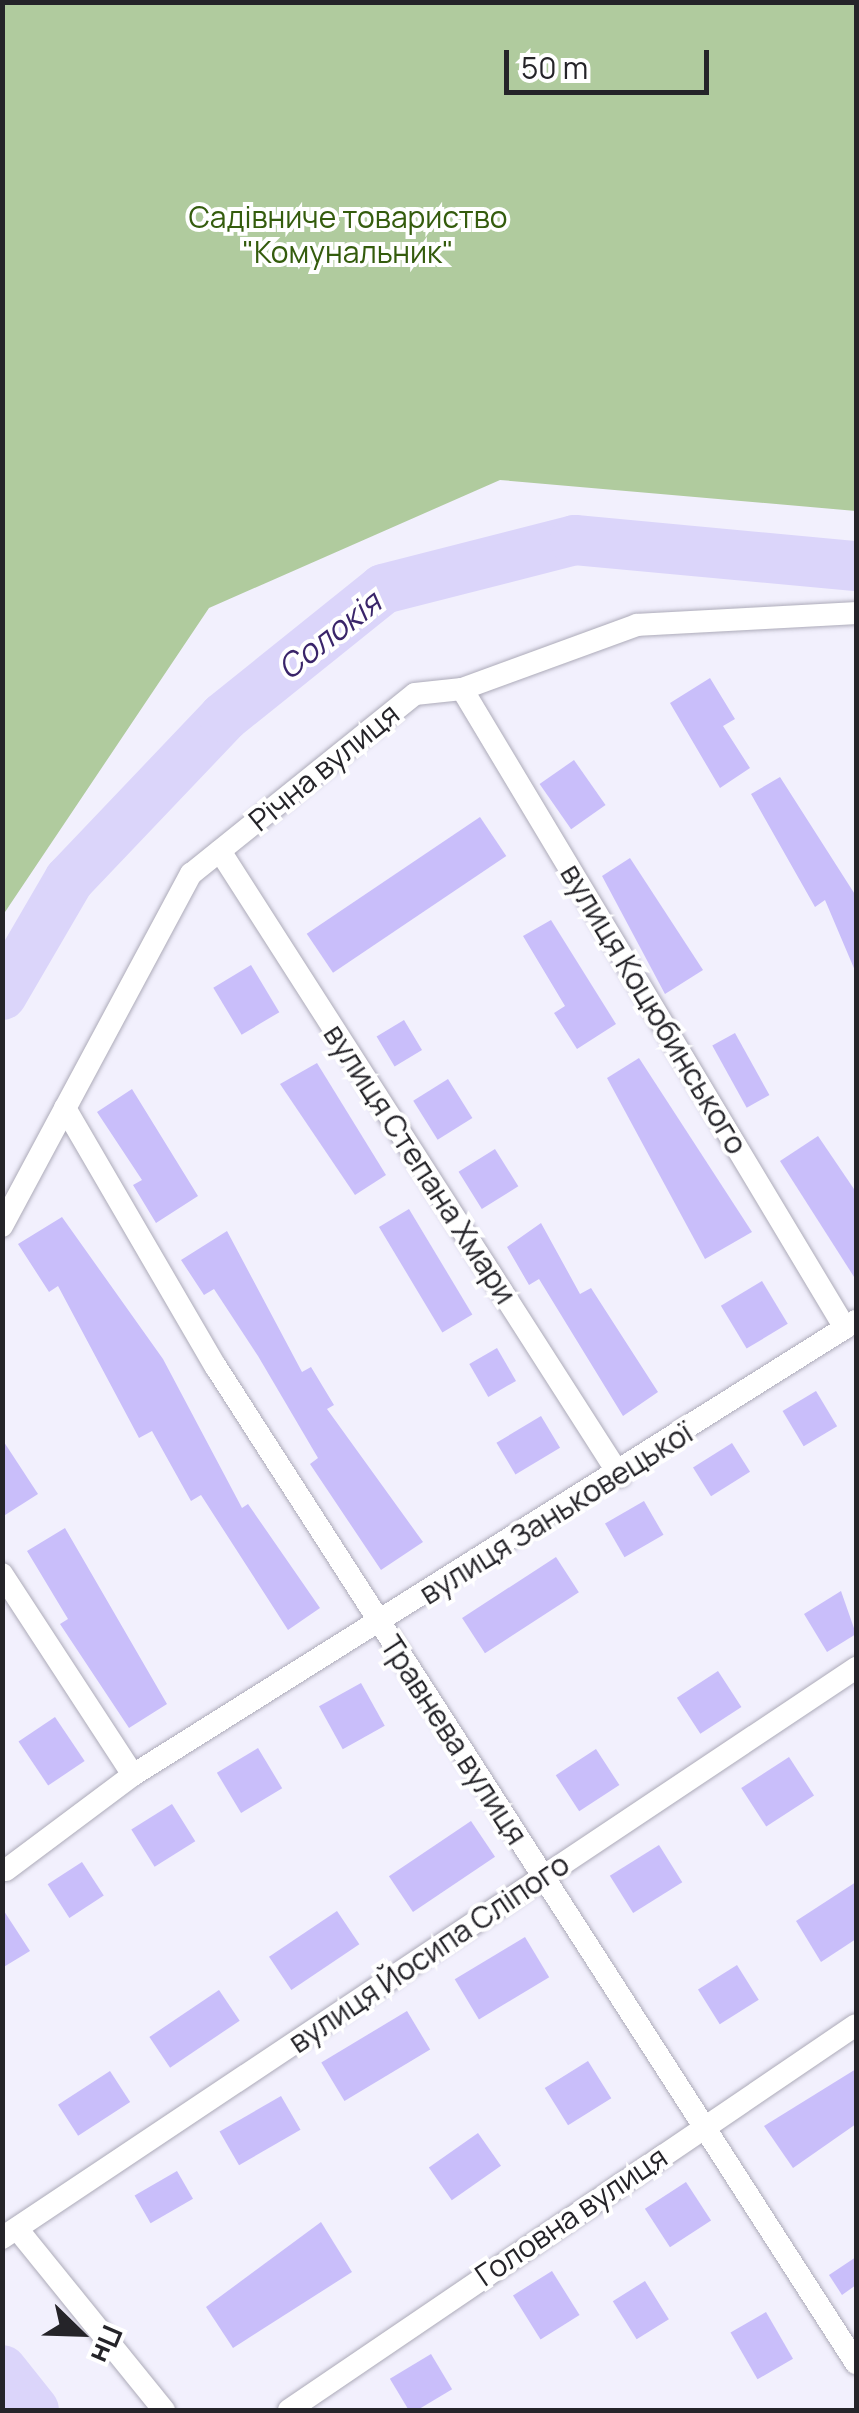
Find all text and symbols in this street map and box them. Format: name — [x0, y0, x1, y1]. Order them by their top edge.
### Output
scale bar — [509, 30, 714, 92]
text: 50 m — [521, 47, 588, 88]
park label: Садівниче товариство "Комунальник" — [188, 199, 508, 270]
water label: Солокія — [270, 583, 388, 687]
street label: Річна вулиця — [242, 696, 406, 838]
street label: вулиця Коцюбинського — [553, 857, 755, 1161]
street label: вулиця Степана Хмари — [316, 1018, 524, 1310]
street label: вулиця Заньковецької — [413, 1414, 699, 1612]
street label: Травнева вулиця — [373, 1629, 535, 1851]
street label: вулиця Йосипа Сліпого — [282, 1846, 576, 2060]
street label: Головна вулиця — [468, 2139, 674, 2293]
north arrow — [30, 2283, 130, 2383]
text: Пн — [83, 2320, 132, 2369]

